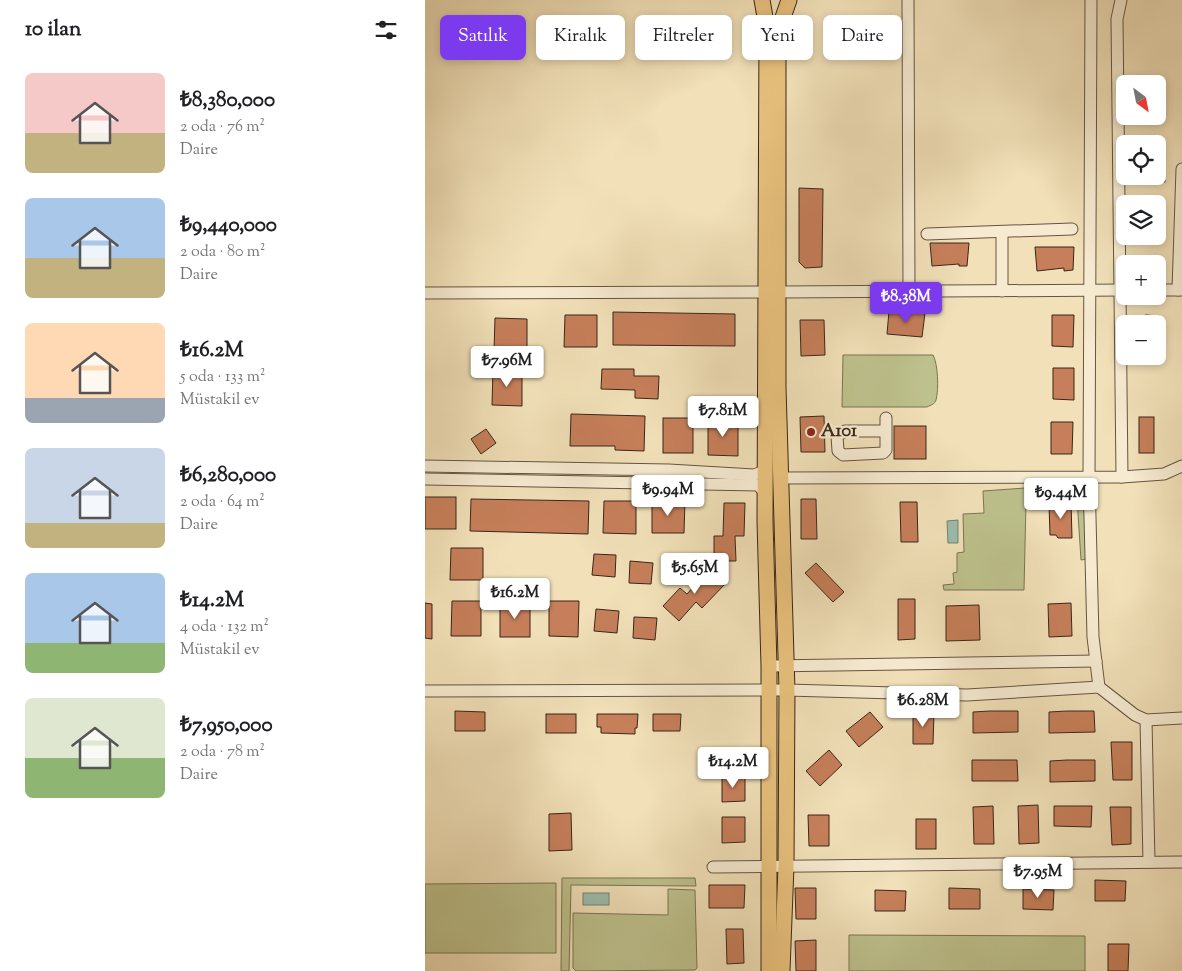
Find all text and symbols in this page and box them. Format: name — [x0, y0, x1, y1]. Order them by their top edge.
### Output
text: 10 ilan — [25, 15, 81, 45]
chip: Satılık — [440, 15, 526, 60]
chip: Kiralık — [536, 15, 625, 60]
chip: Filtreler — [635, 15, 732, 60]
chip: Yeni — [742, 15, 813, 60]
chip: Daire — [823, 15, 902, 60]
icon: filters — [372, 16, 400, 44]
north arrow — [1116, 75, 1166, 125]
map controls — [1116, 75, 1166, 365]
text: ₺8,380,000 — [180, 86, 275, 116]
icon: home — [65, 93, 125, 153]
text: 2 oda · 76 m² — [180, 116, 265, 139]
button: locate — [1116, 135, 1166, 185]
text: Daire — [180, 139, 218, 162]
button: layers — [1116, 195, 1166, 245]
text: ₺9,440,000 — [180, 211, 277, 241]
icon: home — [65, 218, 125, 278]
text: 2 oda · 80 m² — [180, 241, 265, 264]
button: + — [1116, 255, 1166, 305]
text: Daire — [180, 264, 218, 287]
pin: ₺8.38M — [865, 282, 947, 324]
text: ₺8.38M — [881, 286, 931, 309]
button: − — [1116, 315, 1166, 365]
text: ₺16.2M — [180, 336, 244, 366]
icon: home — [65, 343, 125, 403]
pin: ₺7.96M — [466, 346, 548, 388]
text: ₺7.96M — [482, 350, 532, 373]
text: 5 oda · 133 m² — [180, 366, 265, 389]
text: Müstakil ev — [180, 389, 260, 412]
pin: ₺7.81M — [682, 396, 764, 438]
text: ₺7.81M — [699, 400, 747, 423]
place label: A101 — [821, 419, 858, 445]
marker: A101 — [805, 426, 817, 438]
text: ₺6,280,000 — [180, 461, 276, 491]
icon: home — [65, 468, 125, 528]
pin: ₺9.94M — [627, 474, 709, 517]
pin: ₺9.44M — [1020, 478, 1102, 520]
text: ₺9.94M — [642, 479, 694, 502]
text: ₺9.44M — [1035, 482, 1087, 505]
text: 2 oda · 64 m² — [180, 491, 265, 514]
text: Daire — [180, 514, 218, 537]
pin: ₺5.65M — [654, 552, 736, 595]
text: ₺5.65M — [672, 557, 718, 580]
pin: ₺16.2M — [474, 578, 556, 620]
text: ₺16.2M — [491, 582, 539, 605]
text: ₺14.2M — [180, 586, 244, 616]
icon: home — [65, 593, 125, 653]
text: 4 oda · 132 m² — [180, 616, 269, 639]
text: Müstakil ev — [180, 639, 260, 662]
pin: ₺6.28M — [882, 686, 964, 728]
text: ₺6.28M — [898, 690, 948, 713]
text: ₺7,950,000 — [180, 711, 273, 741]
icon: home — [65, 718, 125, 778]
text: 2 oda · 78 m² — [180, 741, 265, 764]
pin: ₺14.2M — [692, 746, 774, 789]
text: ₺14.2M — [709, 751, 757, 774]
text: Daire — [180, 764, 218, 787]
pin: ₺7.95M — [997, 856, 1079, 899]
text: ₺7.95M — [1014, 861, 1062, 884]

